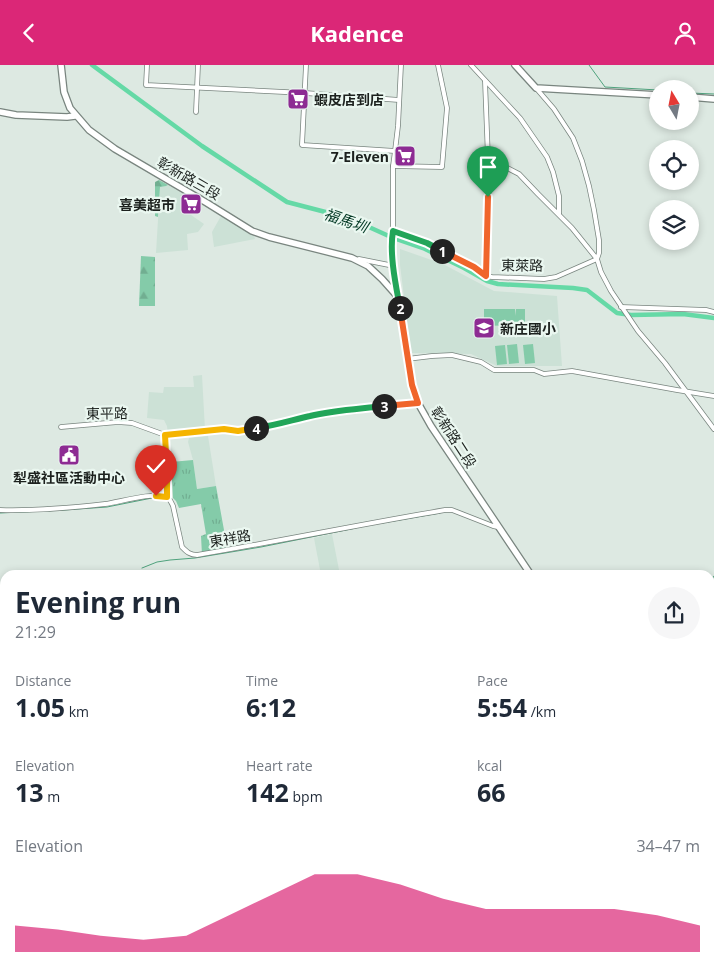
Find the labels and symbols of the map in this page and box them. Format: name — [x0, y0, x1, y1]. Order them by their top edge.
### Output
north arrow — [649, 80, 699, 130]
supermarket icon: 蝦皮店到店 — [286, 87, 310, 111]
place label: 蝦皮店到店 — [314, 90, 384, 109]
supermarket icon: 7-Eleven — [393, 144, 417, 168]
pin — [467, 146, 509, 197]
place label: 7-Eleven — [331, 147, 389, 166]
street label: 彰新路三段 — [154, 152, 224, 204]
supermarket icon: 喜美超市 — [179, 192, 203, 216]
place label: 喜美超市 — [119, 195, 175, 214]
water label: 福馬圳 — [321, 203, 372, 237]
pin: 1 — [430, 239, 454, 263]
street label: 東萊路 — [501, 255, 543, 275]
pin: 2 — [388, 295, 412, 321]
school or university icon: 新庄國小 — [472, 316, 496, 340]
place label: 新庄國小 — [500, 319, 556, 338]
pin: 3 — [372, 393, 396, 419]
street label: 彰新路二段 — [427, 402, 481, 472]
street label: 東平路 — [86, 403, 128, 423]
pin: 4 — [244, 415, 268, 441]
public building icon: 犁盛社區活動中心 — [57, 443, 81, 467]
pin — [135, 445, 177, 496]
place label: 犁盛社區活動中心 — [13, 468, 125, 487]
street label: 東祥路 — [208, 525, 252, 551]

